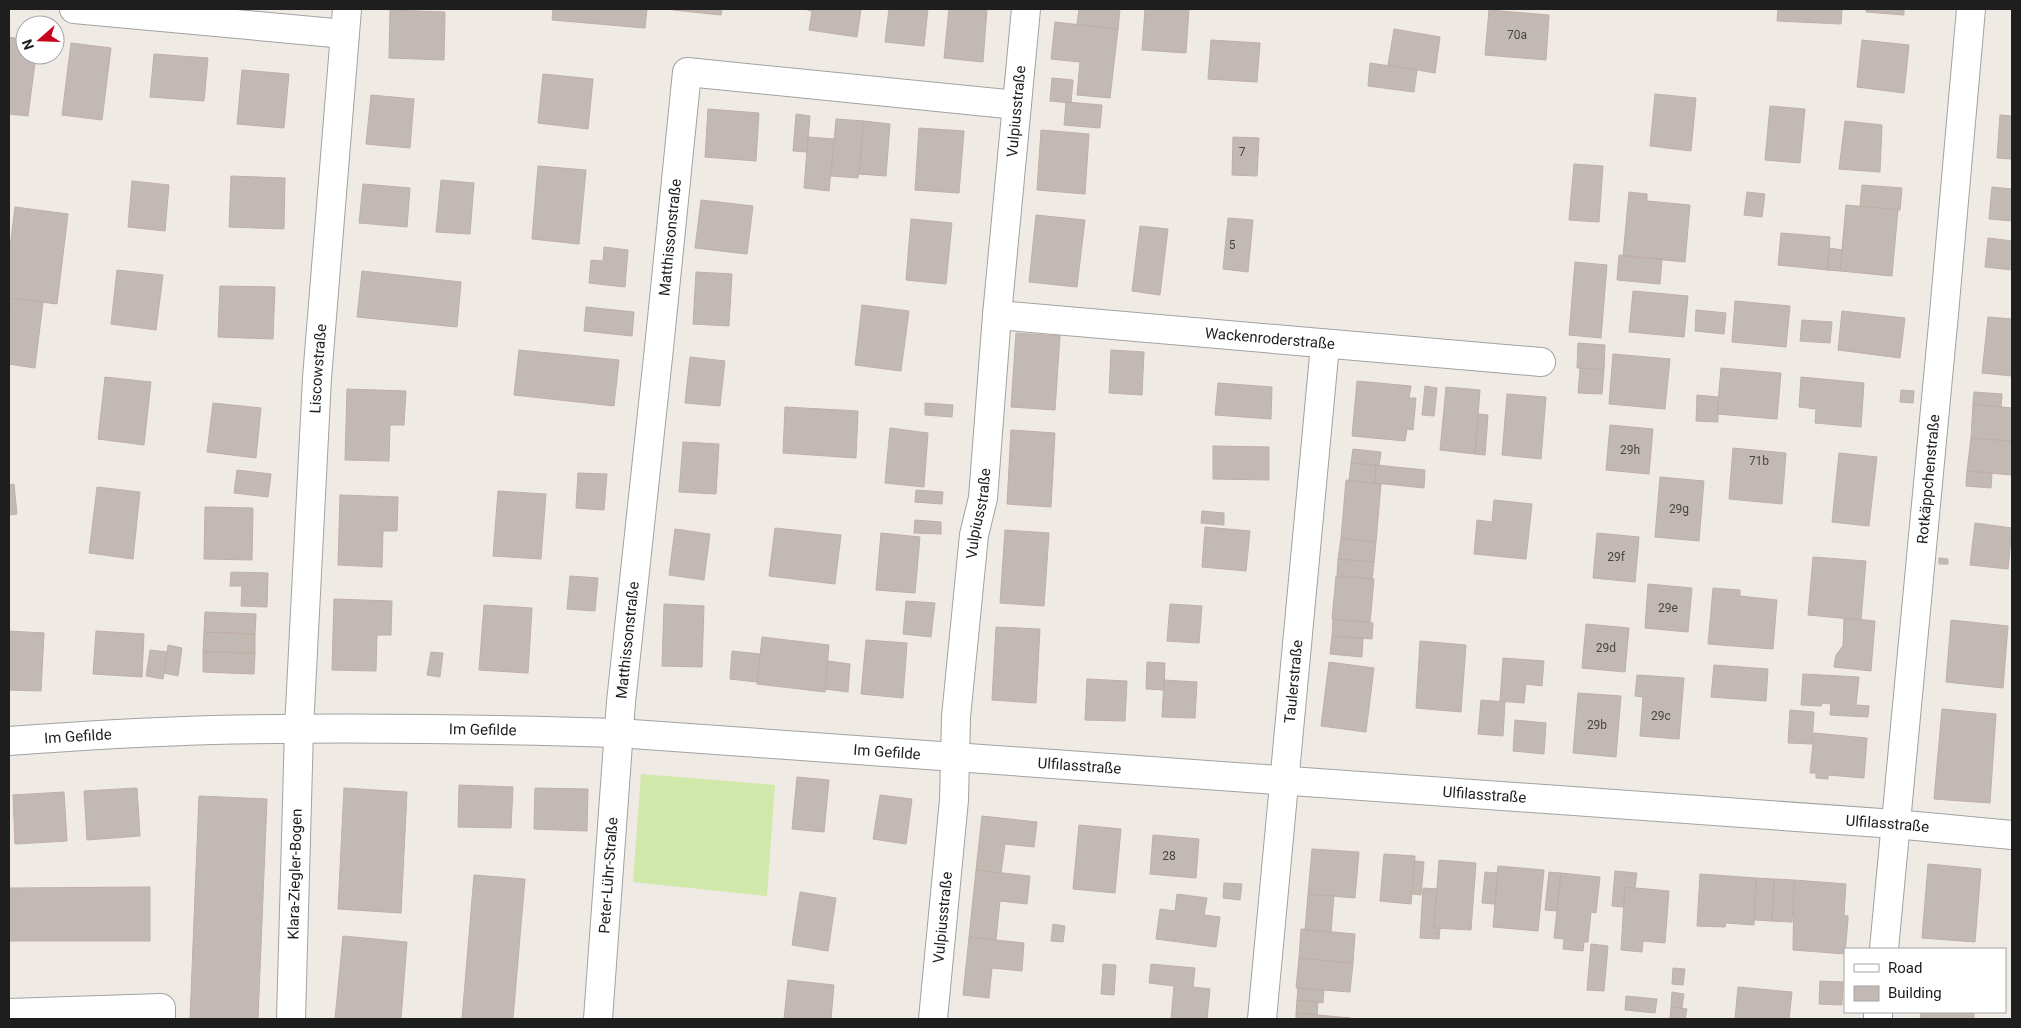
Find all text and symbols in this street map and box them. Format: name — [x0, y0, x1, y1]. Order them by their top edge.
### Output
north arrow — [15, 15, 65, 65]
house number: 70a — [1507, 28, 1527, 42]
text: N — [19, 37, 37, 52]
street label: Vulpiusstraße — [1003, 65, 1030, 158]
house number: 7 — [1239, 145, 1246, 159]
street label: Matthissonstraße — [655, 178, 685, 297]
house number: 5 — [1229, 238, 1236, 252]
street label: Liscowstraße — [306, 323, 330, 414]
street label: Wackenroderstraße — [1204, 324, 1336, 353]
street label: Rotkäppchenstraße — [1913, 413, 1943, 545]
house number: 29h — [1620, 443, 1640, 457]
house number: 71b — [1749, 454, 1769, 468]
street label: Vulpiusstraße — [963, 467, 994, 560]
house number: 29g — [1669, 502, 1689, 516]
house number: 29f — [1607, 550, 1626, 564]
street label: Matthissonstraße — [612, 581, 643, 700]
house number: 29e — [1658, 601, 1678, 615]
street label: Taulerstraße — [1281, 639, 1306, 724]
house number: 29d — [1596, 641, 1616, 655]
house number: 29c — [1651, 709, 1671, 723]
house number: 29b — [1587, 718, 1607, 732]
street label: Im Gefilde — [449, 720, 517, 739]
street label: Im Gefilde — [44, 725, 112, 747]
street label: Im Gefilde — [853, 741, 921, 764]
street label: Ulfilasstraße — [1037, 754, 1122, 778]
street label: Ulfilasstraße — [1442, 783, 1527, 807]
street label: Klara-Ziegler-Bogen — [284, 808, 306, 940]
street label: Ulfilasstraße — [1845, 812, 1930, 836]
street label: Peter-Lühr-Straße — [595, 816, 622, 934]
house number: 28 — [1162, 849, 1176, 863]
street label: Vulpiusstraße — [929, 871, 956, 964]
legend — [1844, 948, 2006, 1013]
text: Road — [1888, 959, 1922, 977]
text: Building — [1888, 984, 1942, 1002]

